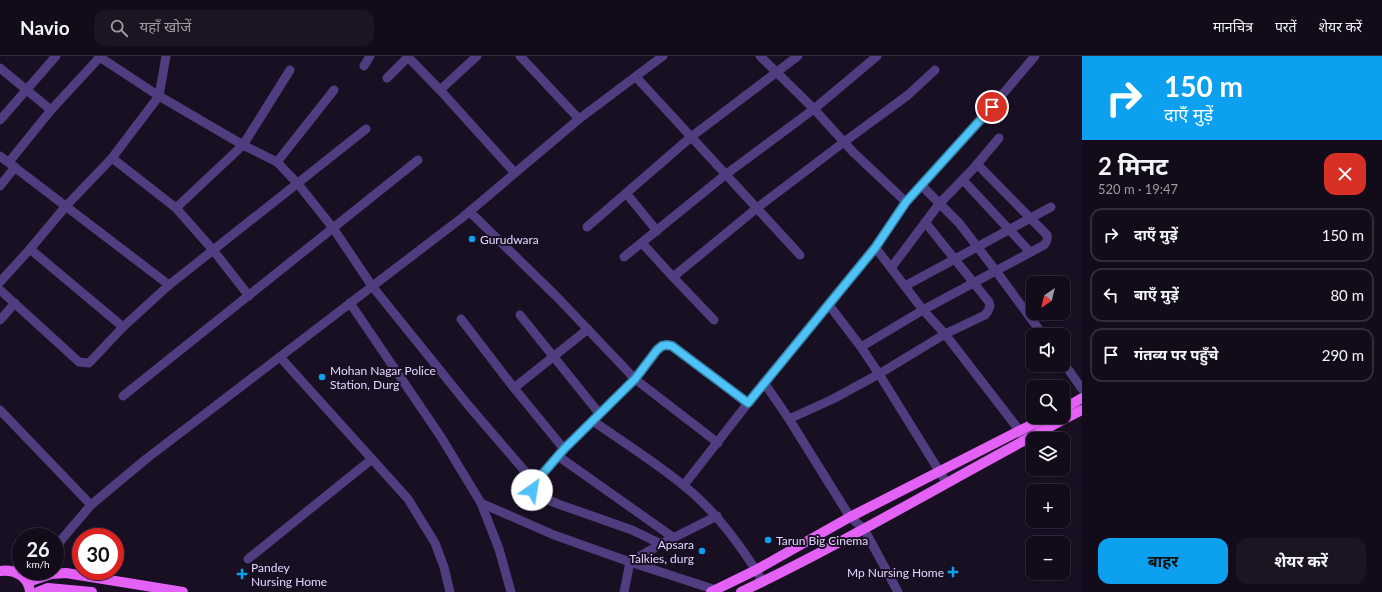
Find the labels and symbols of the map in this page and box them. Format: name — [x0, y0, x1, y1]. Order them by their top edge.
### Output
pin — [975, 90, 1009, 124]
place label: Gurudwara — [480, 232, 539, 247]
marker: Gurudwara — [467, 234, 477, 244]
north arrow — [1026, 276, 1070, 320]
place label: Mohan Nagar Police Station, Durg — [330, 363, 436, 392]
marker: Mohan Nagar Police Station, Durg — [317, 372, 327, 382]
position arrow — [511, 469, 553, 511]
speed limit sign: 30 — [72, 528, 124, 580]
place label: Tarun Big Cinema — [776, 533, 868, 548]
marker: Tarun Big Cinema — [763, 535, 773, 545]
place label: Apsara Talkies, durg — [629, 537, 694, 566]
marker: Apsara Talkies, durg — [697, 546, 707, 556]
place label: Pandey Nursing Home — [251, 560, 327, 589]
place label: Mp Nursing Home — [847, 565, 944, 580]
marker: Mp Nursing Home — [947, 566, 959, 578]
marker: Pandey Nursing Home — [236, 568, 248, 580]

